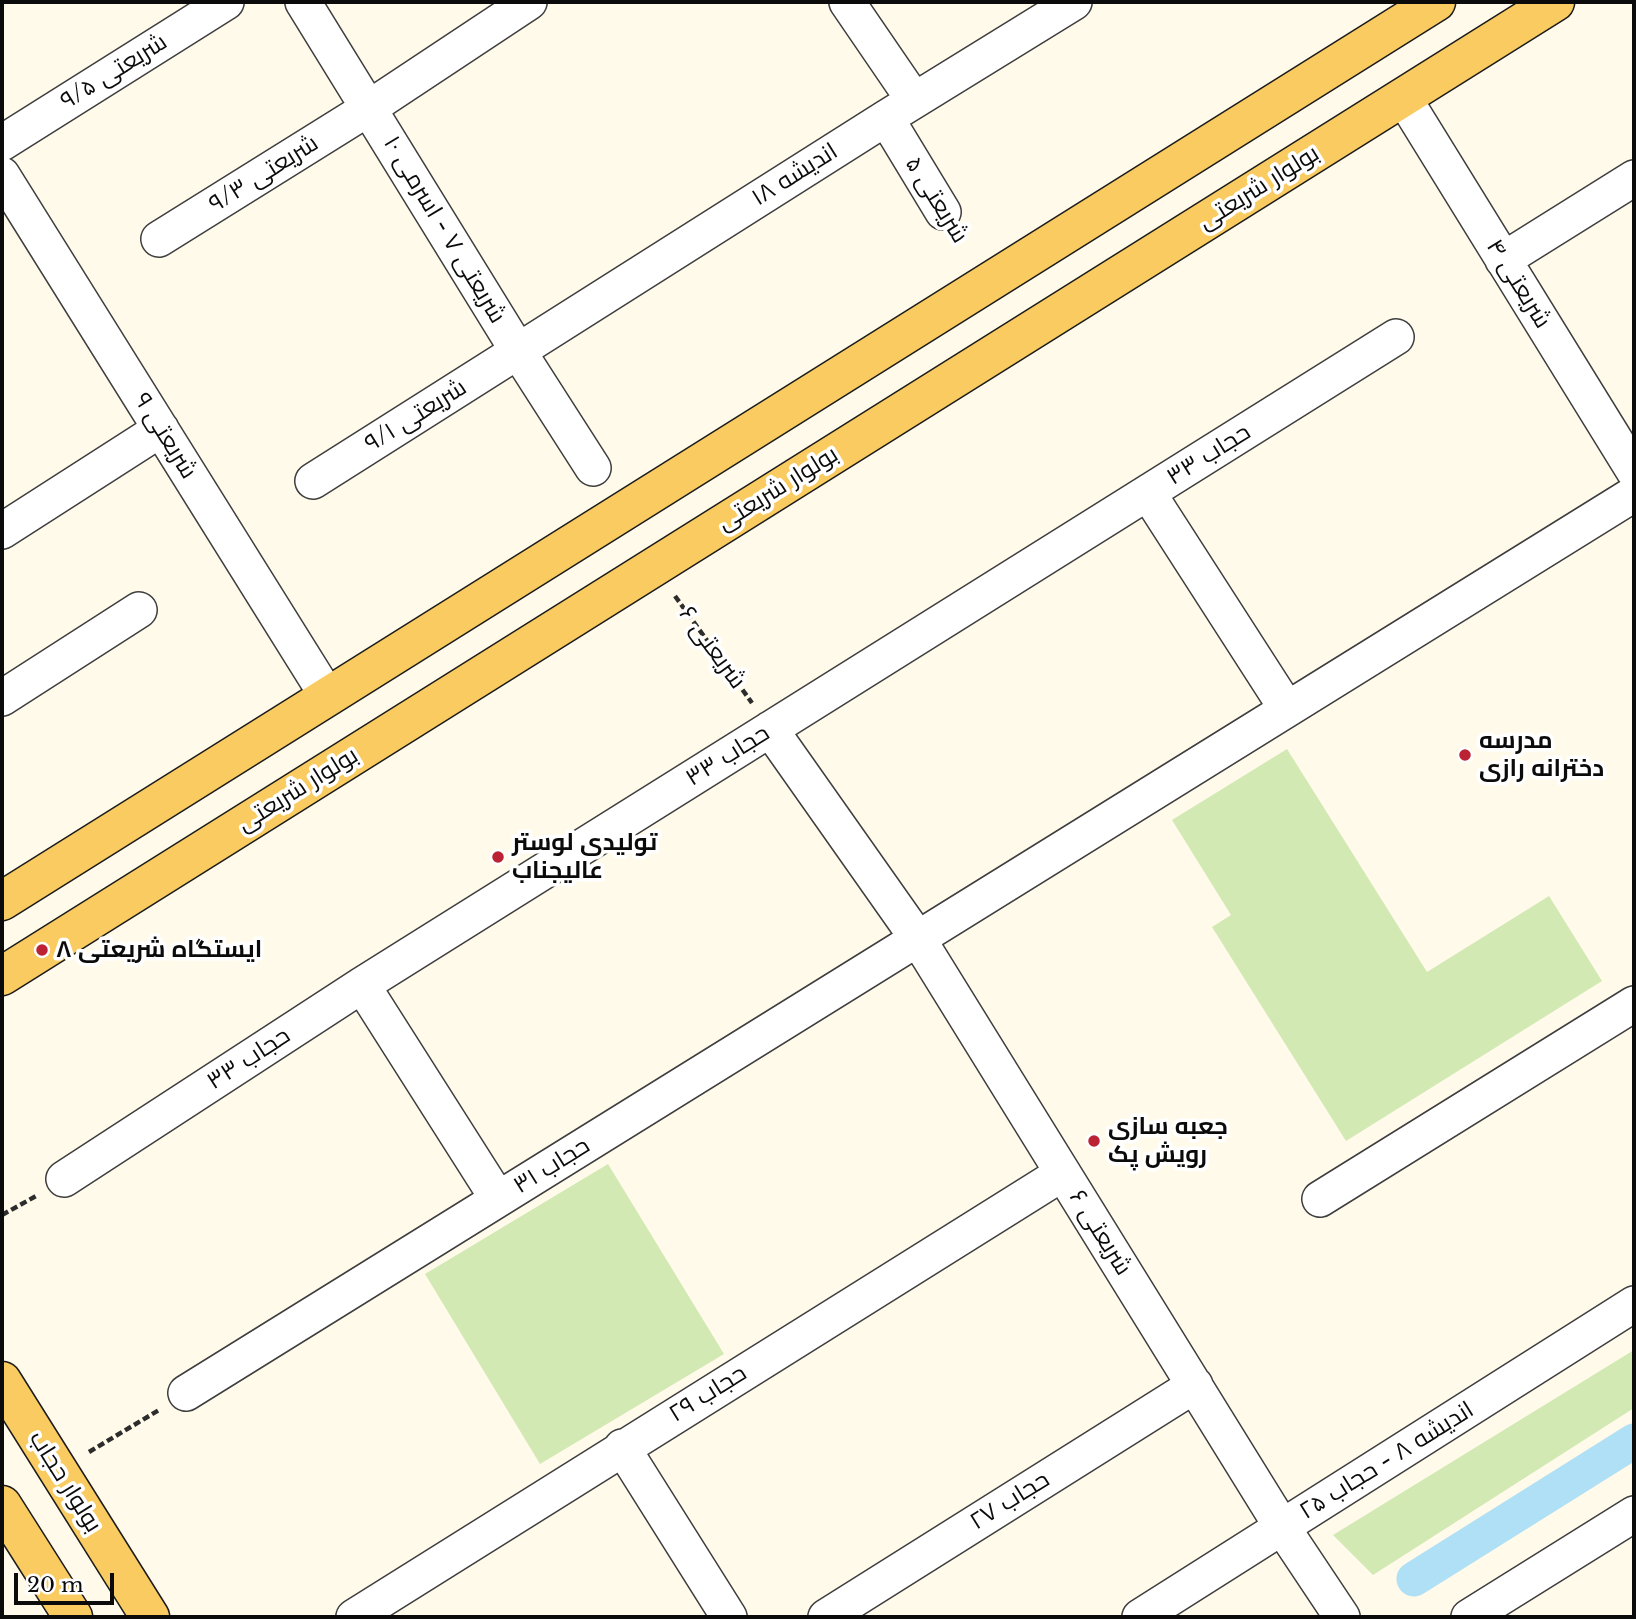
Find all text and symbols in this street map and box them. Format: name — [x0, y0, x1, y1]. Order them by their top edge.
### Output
street label: شریعتی ۹/۵ — [55, 28, 173, 116]
street label: شریعتی ۹/۳ — [204, 129, 324, 219]
street label: شریعتی ۷ - اسرمی ۱۰ — [377, 131, 511, 329]
street label: اندیشه ۱۸ — [747, 137, 843, 213]
street label: بولوار شریعتی — [1193, 139, 1325, 237]
street label: شریعتی ۵ — [898, 151, 974, 249]
street label: شریعتی ۴ — [1479, 234, 1557, 334]
street label: شریعتی ۹/۱ — [360, 373, 472, 459]
street label: شریعتی ۹ — [127, 388, 203, 484]
street label: حجاب ۳۳ — [1162, 418, 1256, 492]
street label: بولوار شریعتی — [712, 440, 844, 538]
street label: شریعتی ۶ — [672, 601, 752, 695]
street label: حجاب ۳۳ — [681, 719, 775, 793]
place label: مدرسه دخترانه رازی — [1479, 727, 1604, 783]
street label: بولوار شریعتی — [232, 741, 364, 839]
marker: مدرسه دخترانه رازی — [1457, 747, 1473, 763]
place label: تولیدی لوستر عالیجناب — [512, 829, 657, 885]
marker: تولیدی لوستر عالیجناب — [490, 849, 506, 865]
place label: ایستگاه شریعتی ۸ — [56, 936, 262, 964]
marker: ایستگاه شریعتی ۸ — [34, 942, 50, 958]
street label: حجاب ۳۳ — [202, 1022, 296, 1096]
place label: جعبه سازی رویش پک — [1108, 1113, 1228, 1169]
street label: حجاب ۳۱ — [509, 1131, 595, 1201]
marker: جعبه سازی رویش پک — [1086, 1133, 1102, 1149]
street label: شریعتی ۶ — [1063, 1185, 1137, 1281]
street label: حجاب ۲۹ — [664, 1359, 752, 1429]
street label: اندیشه ۸ - حجاب ۲۵ — [1295, 1396, 1479, 1526]
street label: بولوار حجاب — [23, 1426, 107, 1538]
street label: حجاب ۲۷ — [965, 1465, 1055, 1537]
scale bar — [18, 1560, 117, 1604]
text: 20 m — [27, 1572, 84, 1598]

